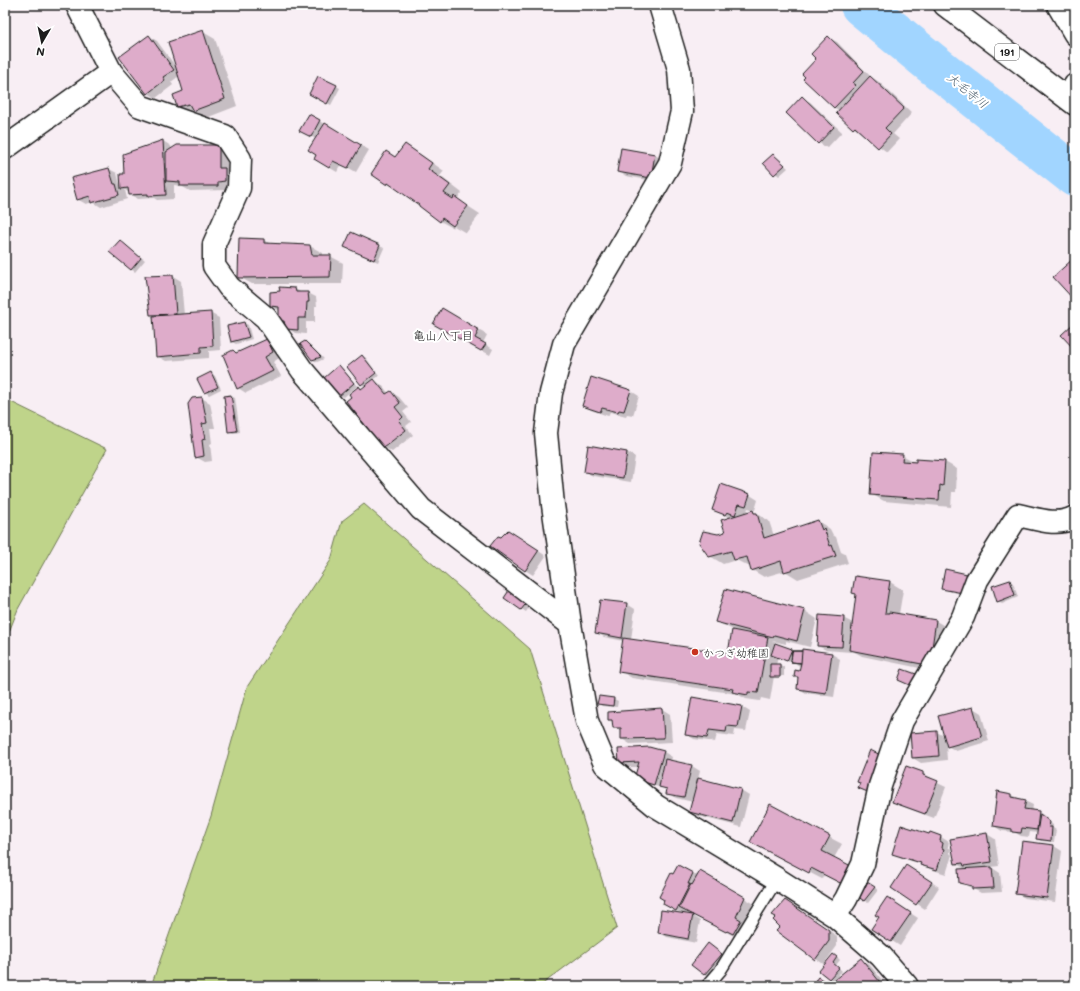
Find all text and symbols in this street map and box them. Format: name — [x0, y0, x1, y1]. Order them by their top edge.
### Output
north arrow — [22, 22, 62, 62]
text: N — [35, 44, 46, 60]
road number: 191 — [995, 44, 1019, 60]
water label: 大毛寺川 — [944, 69, 992, 111]
district label: 亀山八丁目 — [413, 327, 473, 343]
place label: かつぎ幼稚園 — [703, 645, 769, 660]
marker: かつぎ幼稚園 — [690, 647, 700, 657]

